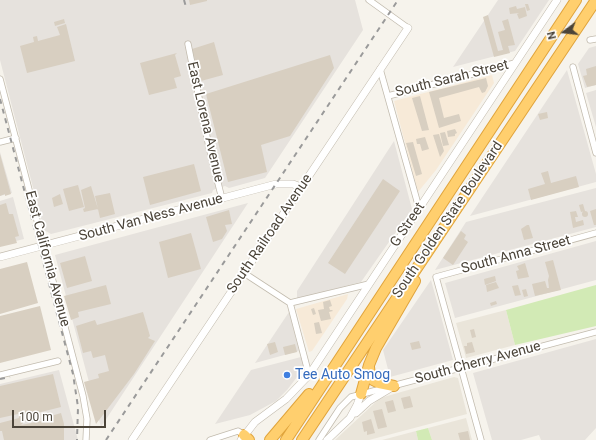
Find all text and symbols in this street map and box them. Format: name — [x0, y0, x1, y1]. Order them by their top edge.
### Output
north arrow — [544, 12, 584, 52]
text: N — [545, 30, 559, 41]
street label: South Sarah Street — [394, 57, 510, 101]
street label: East Lorena Avenue — [183, 60, 227, 184]
street label: South Golden State Boulevard — [389, 139, 507, 301]
street label: South Railroad Avenue — [224, 171, 316, 297]
street label: East California Avenue — [21, 189, 73, 329]
street label: South Van Ness Avenue — [77, 191, 225, 245]
street label: G Street — [387, 200, 429, 250]
street label: South Anna Street — [460, 232, 572, 278]
street label: South Cherry Avenue — [413, 338, 543, 388]
place label: Tee Auto Smog — [295, 367, 390, 383]
marker: Tee Auto Smog — [282, 370, 292, 380]
scale bar — [14, 402, 108, 428]
text: 100 m — [19, 410, 53, 424]

